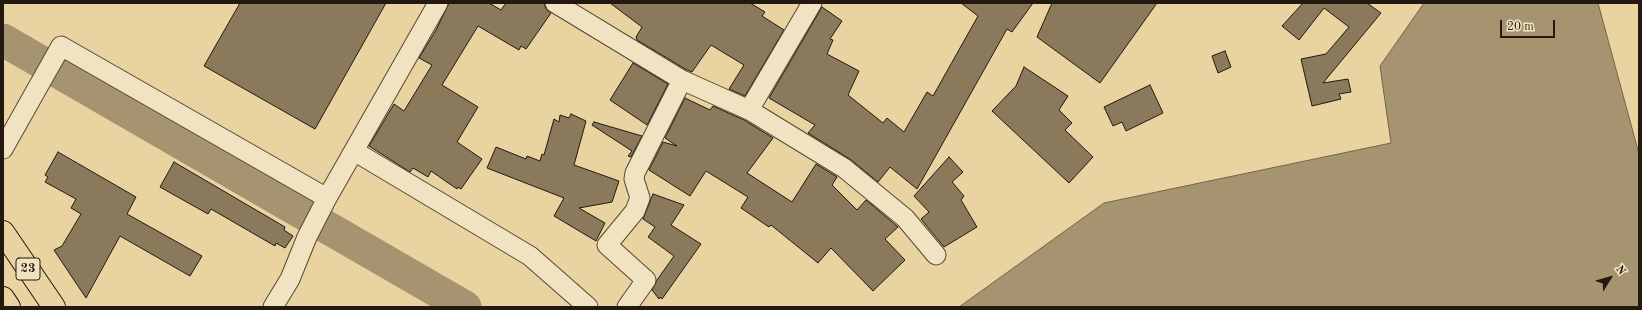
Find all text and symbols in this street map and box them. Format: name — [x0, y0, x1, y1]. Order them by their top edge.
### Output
scale bar — [1502, 12, 1557, 38]
text: 20 m — [1507, 21, 1534, 33]
road number: 23 — [16, 258, 40, 280]
north arrow — [1590, 258, 1630, 298]
text: N — [1613, 264, 1627, 277]

